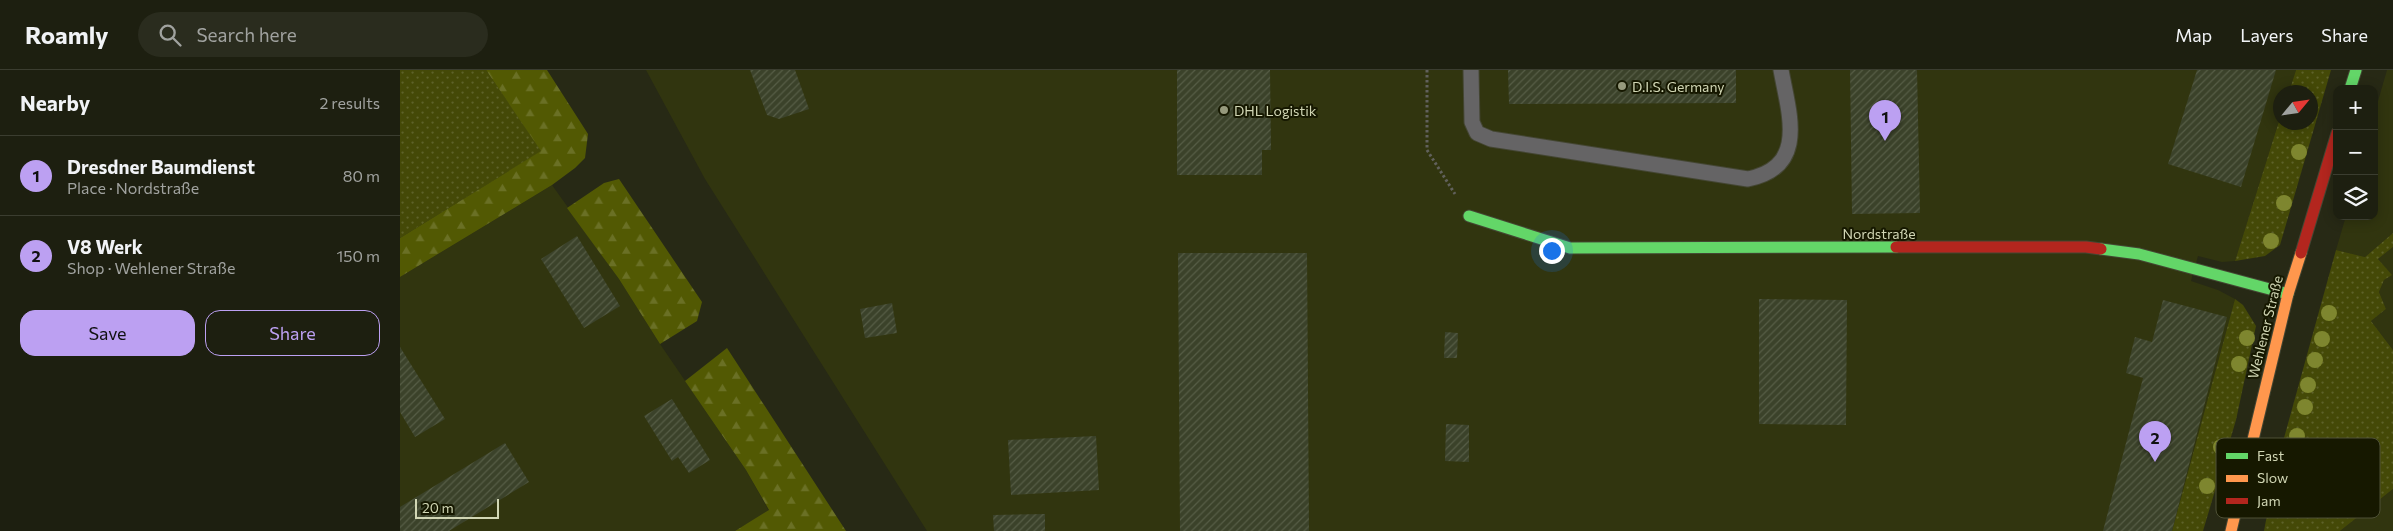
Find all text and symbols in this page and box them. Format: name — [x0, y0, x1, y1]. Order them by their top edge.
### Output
search box — [138, 12, 488, 57]
text: Roamly — [25, 20, 108, 49]
icon: search — [156, 21, 184, 49]
text: Search here — [196, 23, 297, 46]
text: Map — [2175, 24, 2212, 46]
text: Layers — [2240, 24, 2293, 46]
text: Share — [2321, 24, 2368, 46]
place label: D.I.S. Germany — [1632, 78, 1725, 95]
marker: D.I.S. Germany — [1616, 80, 1628, 92]
north arrow — [2273, 85, 2318, 130]
map controls — [2333, 85, 2378, 220]
button: + — [2333, 85, 2378, 130]
text: Nearby — [20, 90, 90, 115]
text: 2 results — [319, 93, 380, 112]
pin: 1 — [1869, 100, 1901, 141]
place label: DHL Logistik — [1234, 102, 1317, 119]
marker: DHL Logistik — [1218, 104, 1230, 116]
button: − — [2333, 130, 2378, 175]
text: Dresdner Baumdienst — [67, 155, 255, 178]
text: 1 — [32, 166, 40, 185]
text: 80 m — [343, 166, 380, 185]
button: layers — [2333, 175, 2378, 220]
text: Place · Nordstraße — [67, 178, 199, 197]
street label: Nordstraße — [1842, 225, 1916, 242]
text: V8 Werk — [67, 235, 143, 258]
your location — [1539, 238, 1565, 264]
text: 2 — [31, 246, 41, 265]
text: 150 m — [337, 246, 380, 265]
text: Shop · Wehlener Straße — [67, 258, 235, 277]
street label: Wehlener Straße — [2244, 274, 2286, 380]
button: Save — [20, 310, 195, 356]
button: Share — [205, 310, 380, 356]
pin: 2 — [2139, 421, 2171, 462]
legend — [2216, 438, 2380, 518]
text: Fast — [2257, 447, 2284, 464]
text: Slow — [2257, 469, 2288, 486]
text: Jam — [2257, 492, 2281, 509]
scale bar — [415, 496, 499, 519]
text: 20 m — [422, 499, 454, 516]

